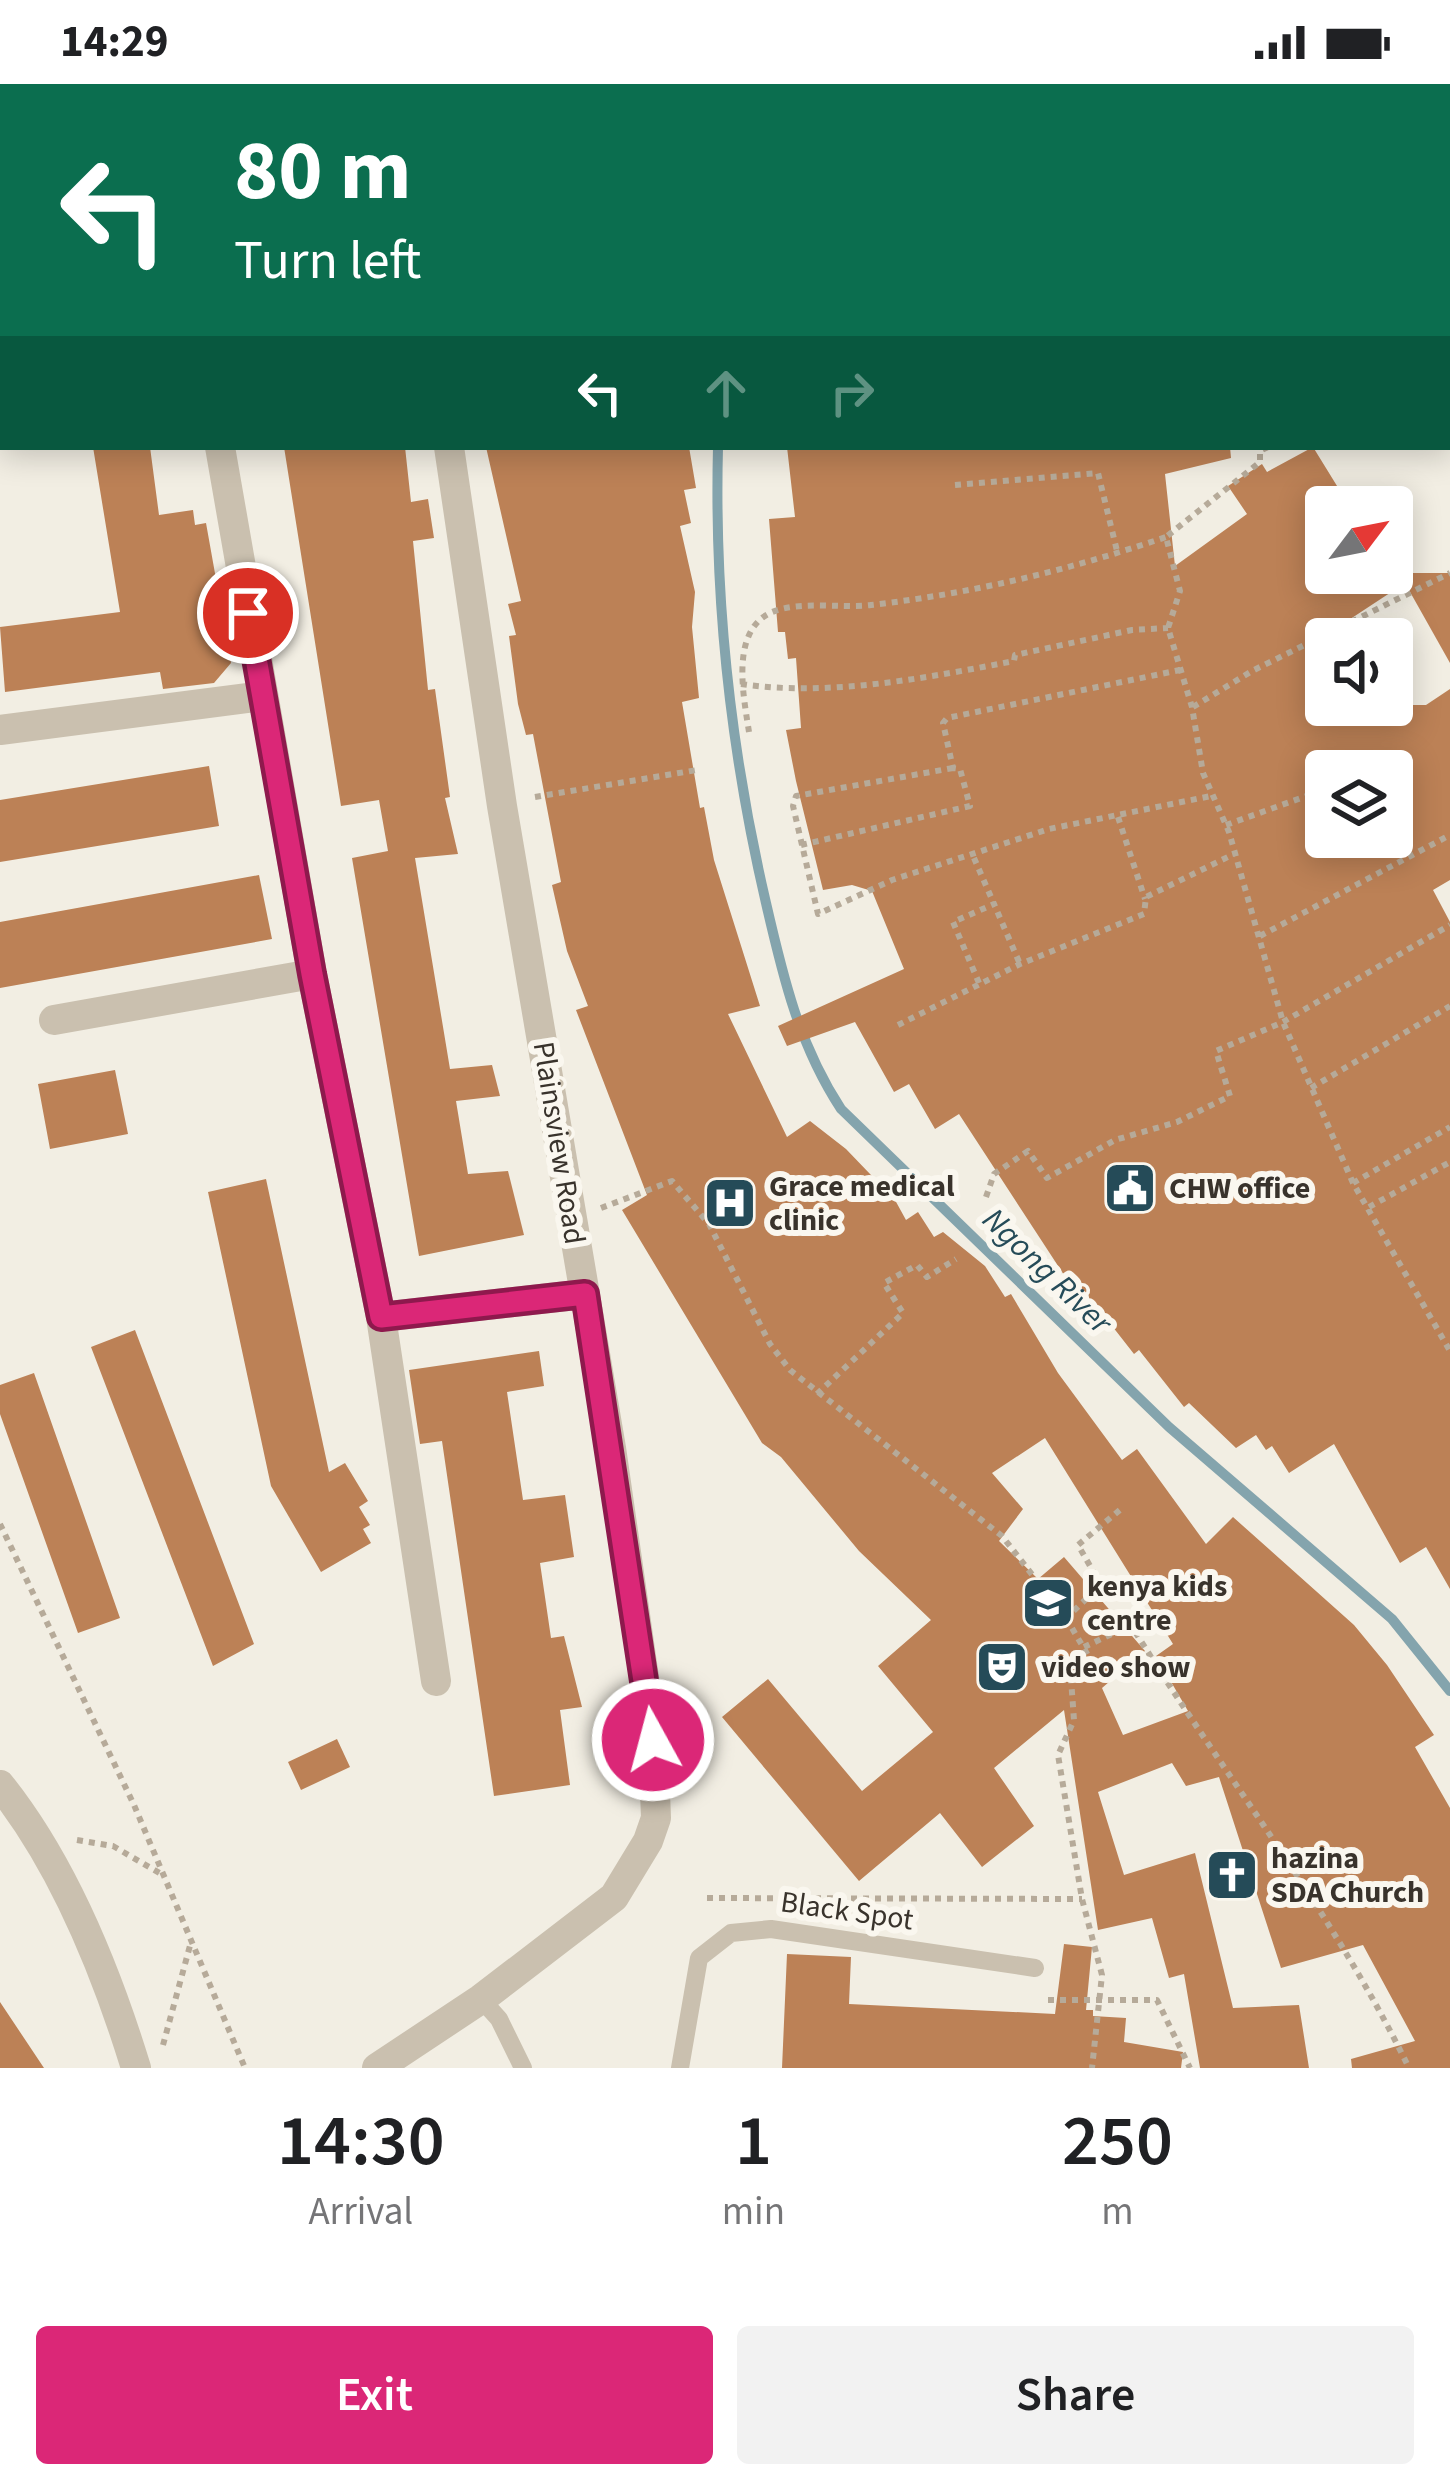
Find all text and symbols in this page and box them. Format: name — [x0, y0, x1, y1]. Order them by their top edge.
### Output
text: 14:29 — [60, 10, 169, 74]
text: 80 m — [234, 112, 412, 232]
icon: left — [36, 132, 192, 288]
text: Turn left — [234, 223, 421, 300]
icon: left — [567, 360, 633, 426]
icon: ahead — [693, 360, 759, 426]
icon: right — [819, 360, 885, 426]
north arrow — [1305, 486, 1413, 594]
map controls — [1305, 486, 1413, 858]
pin — [197, 562, 299, 664]
icon: arrive — [215, 580, 281, 646]
button: sound — [1305, 618, 1413, 726]
button: layers — [1305, 750, 1413, 858]
street label: Plainsview Road — [522, 1039, 596, 1247]
public building icon: CHW office — [1102, 1160, 1158, 1216]
place label: Grace medical clinic — [769, 1165, 955, 1242]
place label: CHW office — [1169, 1167, 1310, 1210]
hospital icon: Grace medical clinic — [702, 1175, 758, 1231]
water label: Ngong River — [972, 1197, 1124, 1346]
place label: kenya kids centre — [1087, 1565, 1227, 1642]
school or university icon: kenya kids centre — [1020, 1575, 1076, 1631]
theatre icon: video show — [974, 1639, 1030, 1695]
place label: video show — [1041, 1646, 1190, 1689]
position arrow — [590, 1677, 716, 1803]
place label: hazina SDA Church — [1271, 1837, 1424, 1914]
church icon: hazina SDA Church — [1204, 1847, 1260, 1903]
street label: Black Spot — [778, 1880, 916, 1942]
text: 14:30 — [277, 2090, 445, 2193]
text: 1 — [735, 2090, 772, 2193]
text: 250 — [1062, 2090, 1173, 2193]
text: Arrival — [308, 2184, 413, 2240]
text: min — [722, 2184, 785, 2240]
text: m — [1101, 2184, 1134, 2240]
button: Exit — [36, 2326, 713, 2464]
button: Share — [737, 2326, 1414, 2464]

